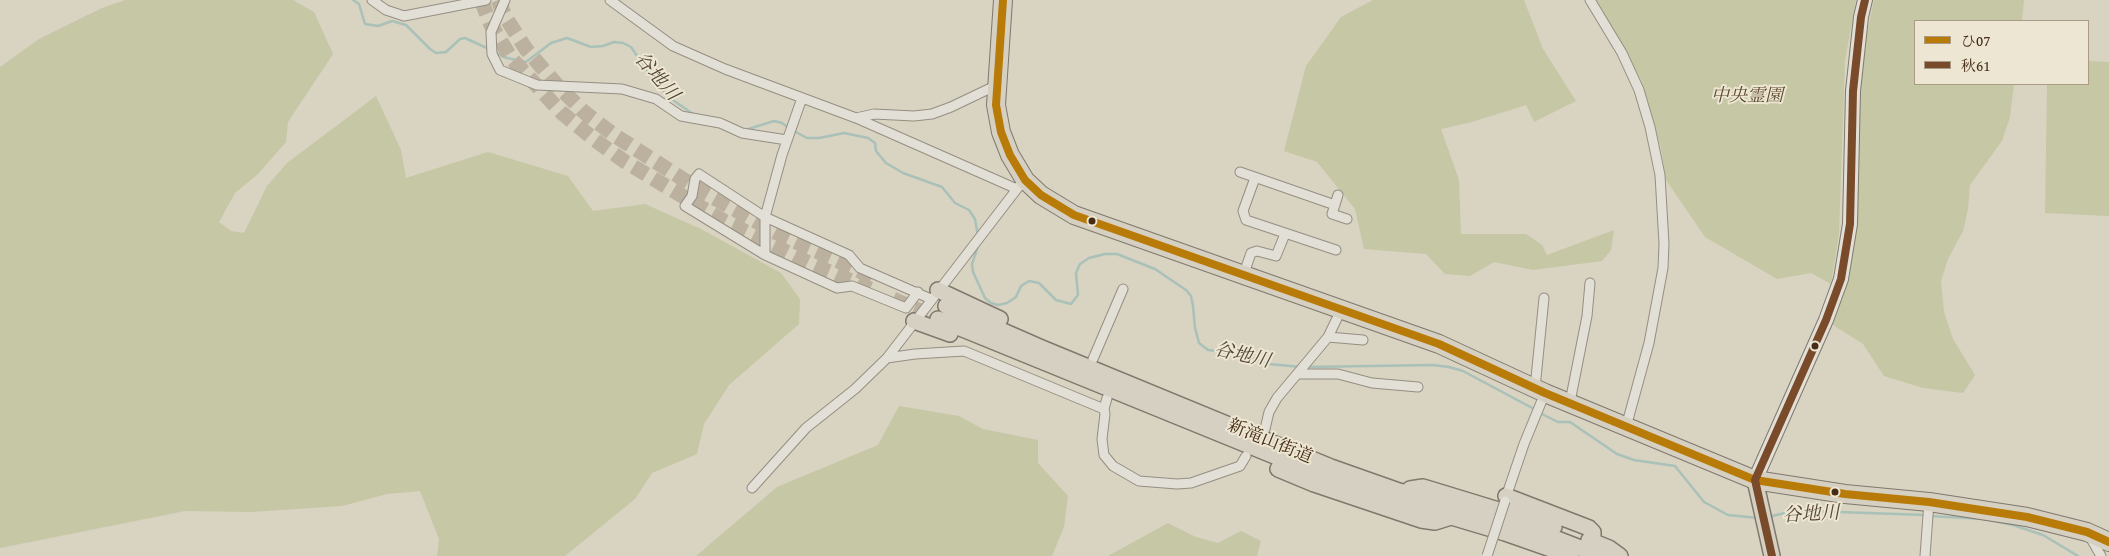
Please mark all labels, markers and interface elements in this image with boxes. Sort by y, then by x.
legend [1914,20,2089,85]
text: ひ07 [1961,30,1990,51]
water label: 谷地川 [629,48,683,106]
text: 秋61 [1961,55,1990,76]
park label: 中央霊園 [1711,85,1783,107]
unlabelled marker [1087,216,1097,226]
water label: 谷地川 [1212,338,1272,374]
unlabelled marker [1810,341,1820,351]
street label: 新滝山街道 [1224,415,1316,469]
unlabelled marker [1830,487,1840,497]
water label: 谷地川 [1782,502,1840,528]

